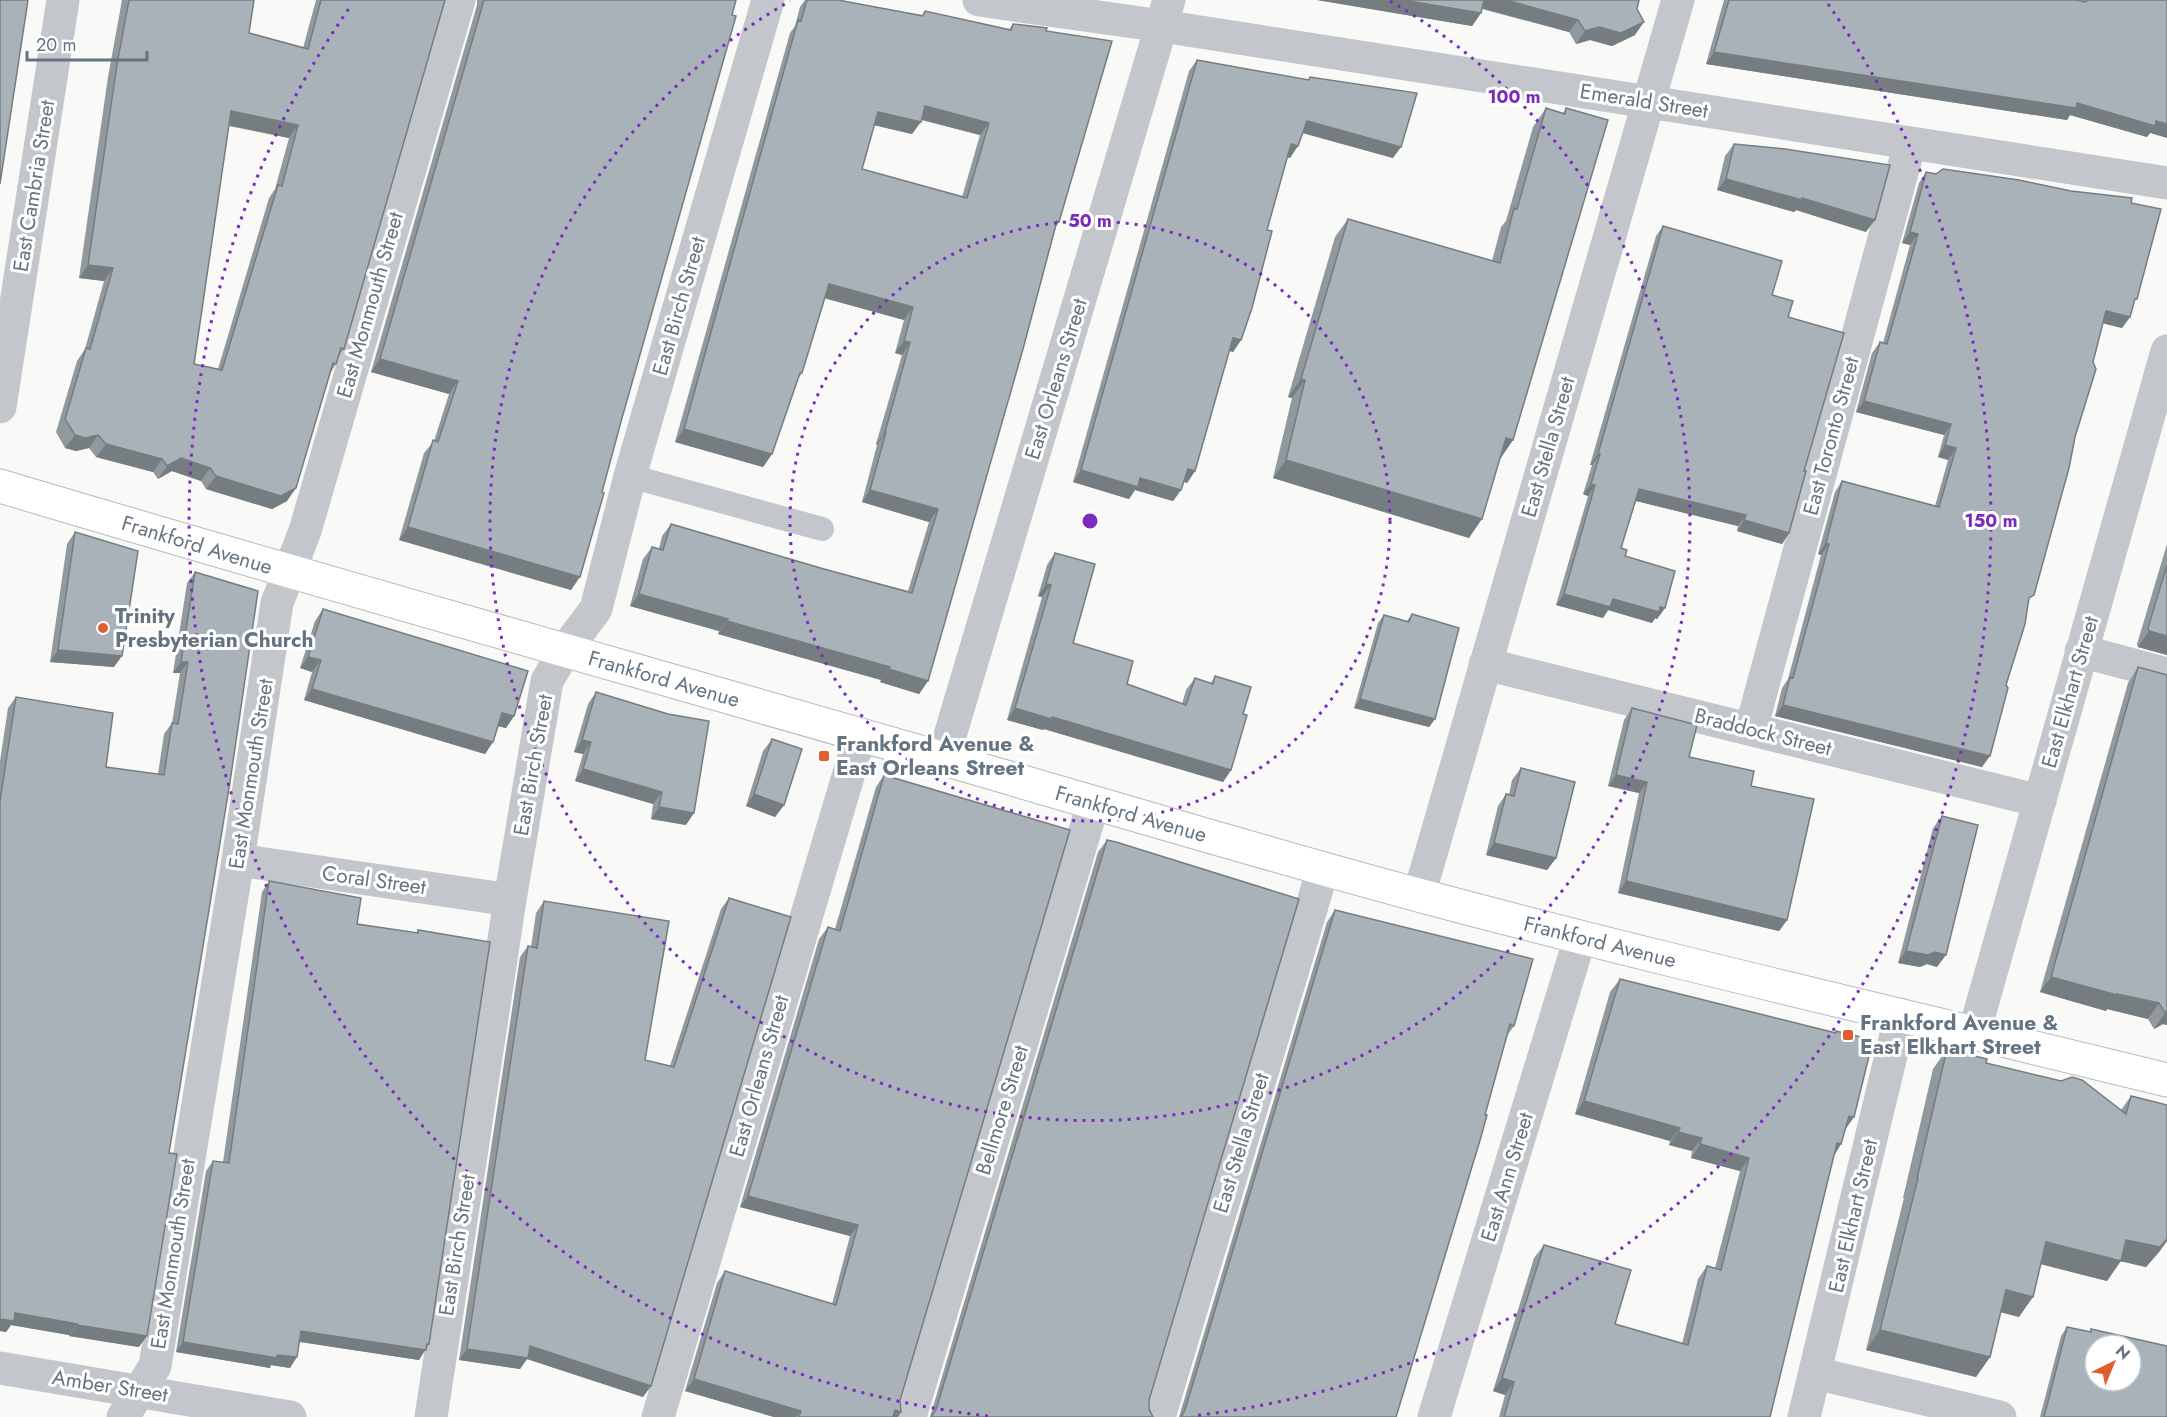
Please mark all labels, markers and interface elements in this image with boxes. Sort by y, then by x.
scale bar [27,24,147,62]
text: 20 m [36,32,76,58]
street label: Emerald Street [1578,76,1710,126]
text: 100 m [1487,84,1541,110]
street label: East Cambria Street [6,98,62,274]
street label: East Monmouth Street [329,208,411,402]
text: 50 m [1068,208,1112,234]
street label: East Birch Street [645,233,713,379]
street label: East Orleans Street [1017,295,1095,463]
street label: East Toronto Street [1795,353,1867,519]
street label: East Stella Street [1514,373,1582,521]
street label: Frankford Avenue [118,508,276,582]
text: 150 m [1965,508,2017,534]
centre of rings [1080,511,1100,531]
place label: Trinity Presbyterian Church [115,601,313,655]
street label: East Elkhart Street [2034,612,2106,772]
marker: Trinity Presbyterian Church [96,621,110,635]
street label: Frankford Avenue [585,643,743,715]
street label: East Monmouth Street [221,677,281,871]
street label: East Birch Street [506,692,560,838]
street label: Braddock Street [1691,700,1835,764]
place label: Frankford Avenue & East Orleans Street [836,729,1034,783]
marker: Frankford Avenue & East Orleans Street [817,749,831,763]
street label: Frankford Avenue [1052,778,1210,850]
street label: Coral Street [320,858,428,902]
street label: Frankford Avenue [1521,909,1679,975]
street label: East Orleans Street [722,992,796,1160]
place label: Frankford Avenue & East Elkhart Street [1860,1008,2058,1062]
marker: Frankford Avenue & East Elkhart Street [1841,1028,1855,1042]
street label: Bellmore Street [968,1041,1036,1179]
street label: East Stella Street [1205,1069,1277,1217]
street label: East Ann Street [1473,1109,1541,1245]
street label: East Elkhart Street [1821,1136,1885,1296]
street label: East Monmouth Street [143,1157,203,1351]
street label: East Birch Street [431,1172,483,1318]
north arrow [2083,1333,2143,1393]
text: N [2110,1340,2135,1365]
street label: Amber Street [50,1362,170,1410]

